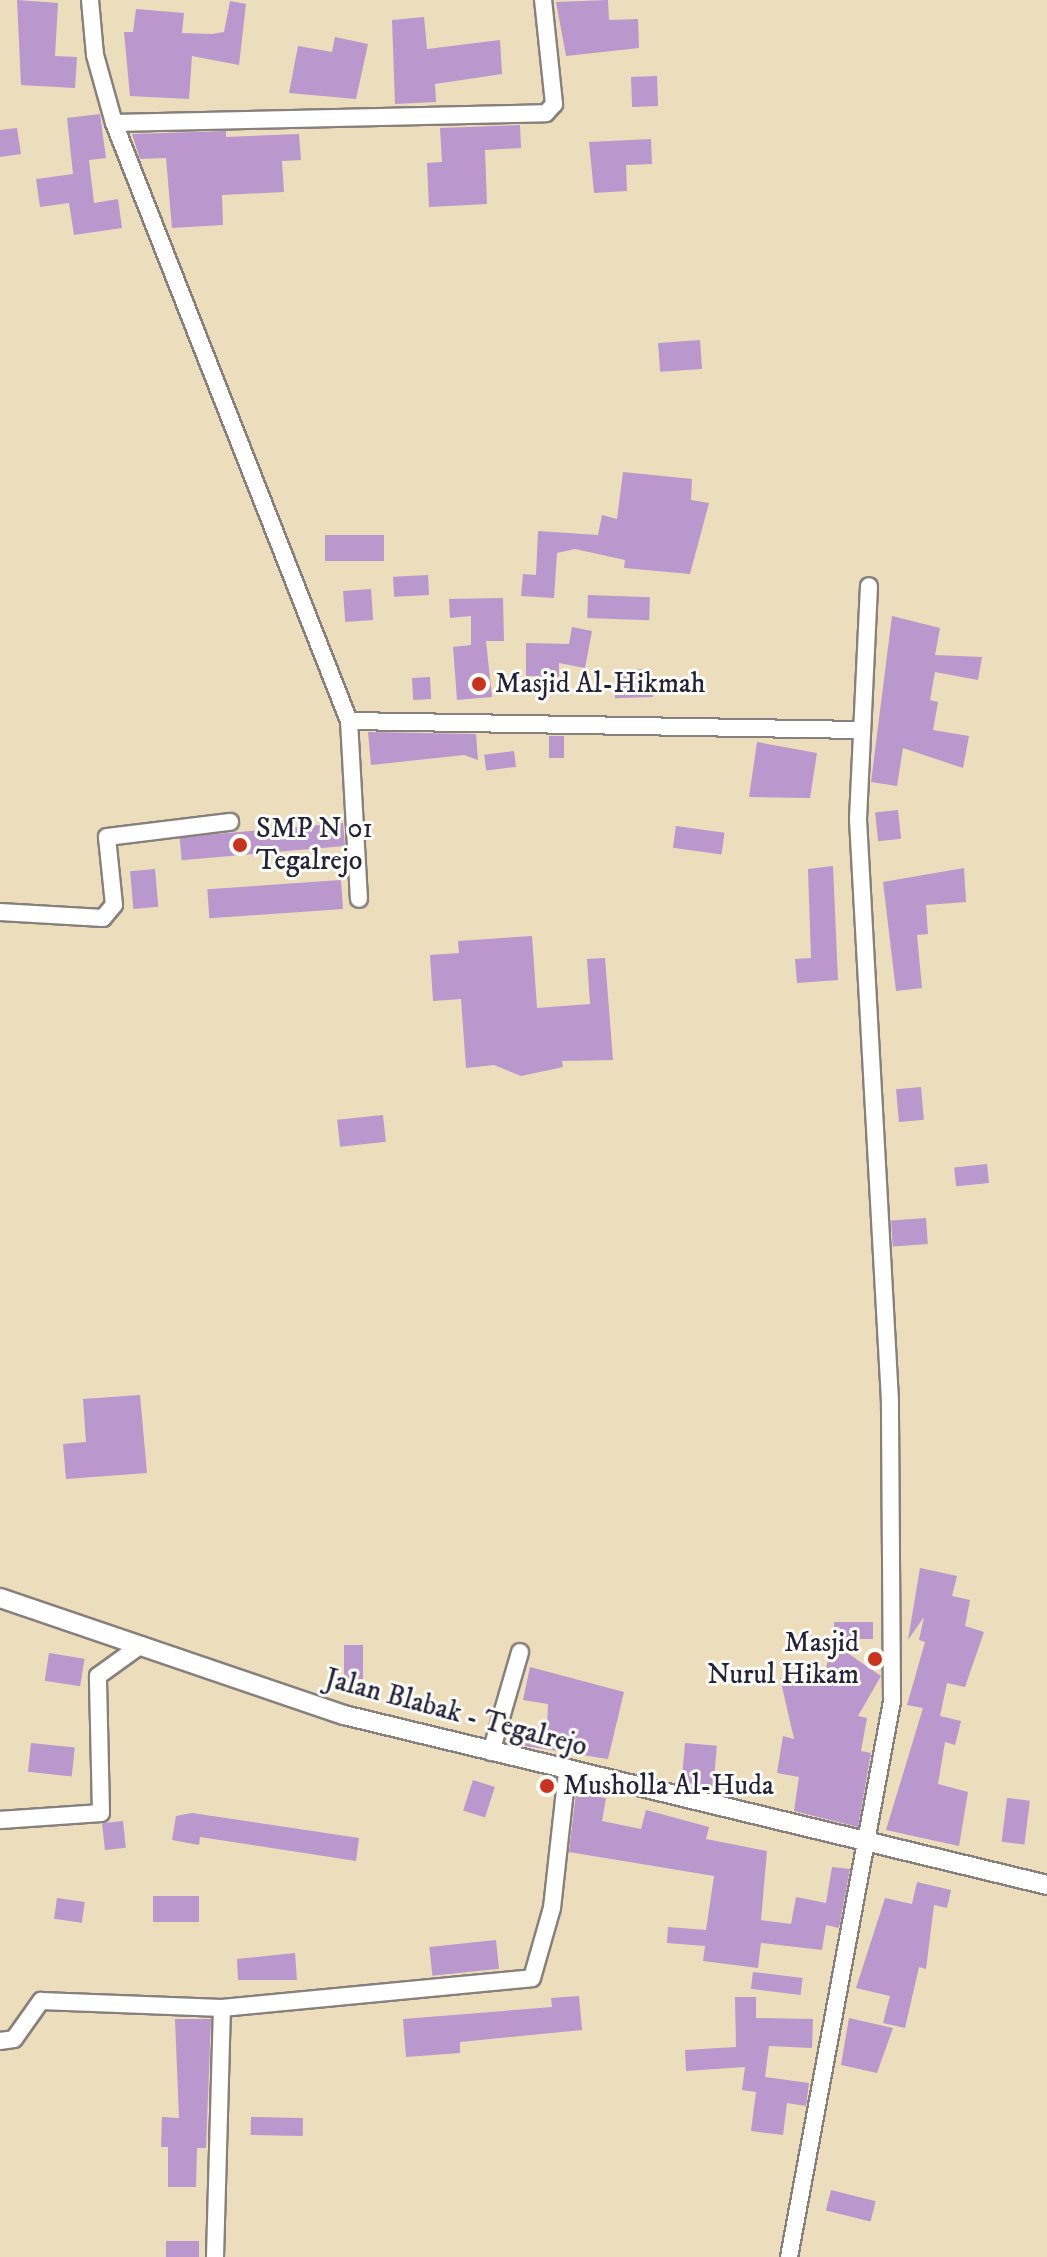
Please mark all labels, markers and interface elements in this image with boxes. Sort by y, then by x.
place label: Masjid Al-Hikmah [495,667,706,701]
marker: Masjid Al-Hikmah [470,675,488,693]
place label: SMP N 01 Tegalrejo [256,812,373,878]
marker: SMP N 01 Tegalrejo [231,836,249,854]
place label: Masjid Nurul Hikam [707,1626,859,1692]
marker: Masjid Nurul Hikam [866,1650,884,1668]
street label: Jalan Blabak - Tegalrejo [321,1662,591,1764]
place label: Musholla Al-Huda [563,1769,774,1803]
marker: Musholla Al-Huda [538,1777,556,1795]

